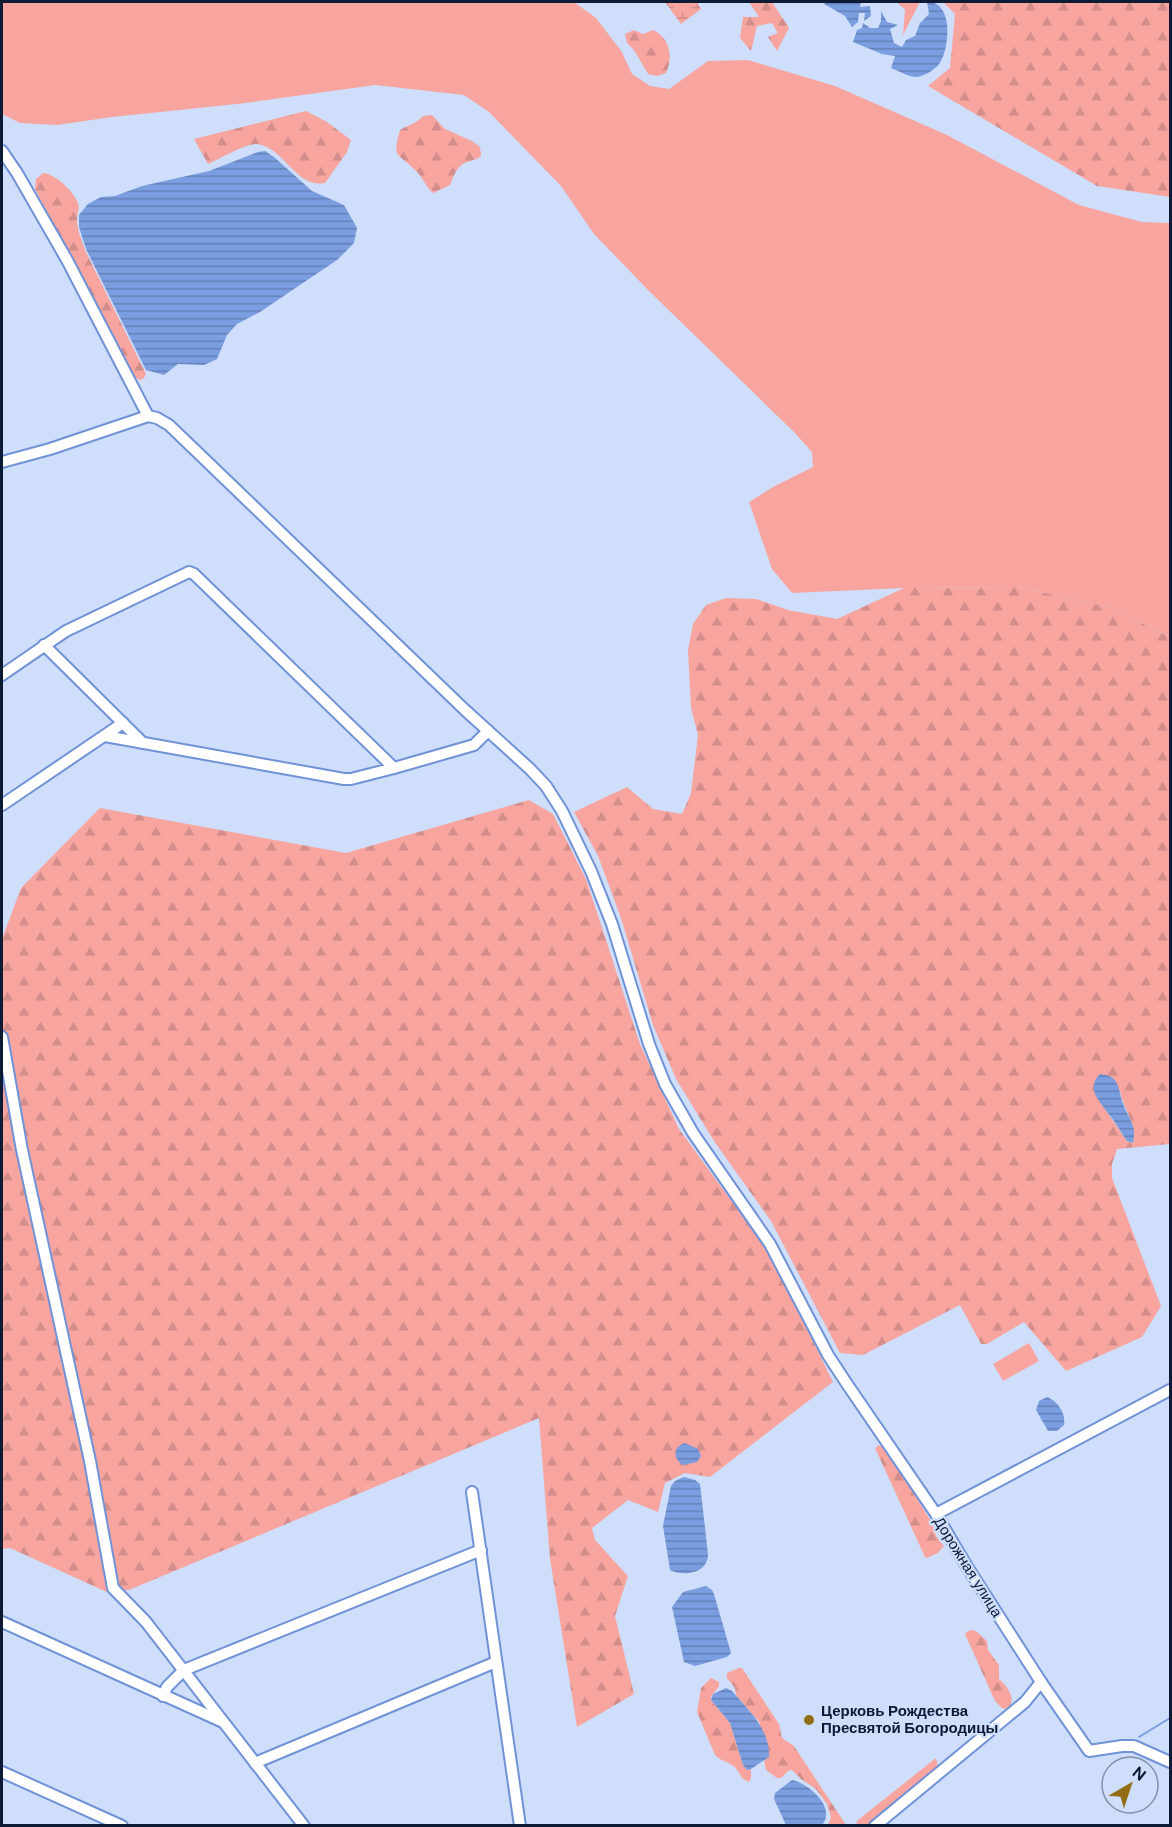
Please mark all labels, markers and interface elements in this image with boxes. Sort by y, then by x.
street label: Дорожная улица [929,1513,1007,1622]
place label: Церковь Рождества Пресвятой Богородицы [821,1701,998,1738]
marker: Церковь Рождества Пресвятой Богородицы [802,1713,816,1727]
north arrow [1100,1755,1160,1815]
text: N [1128,1762,1150,1786]

